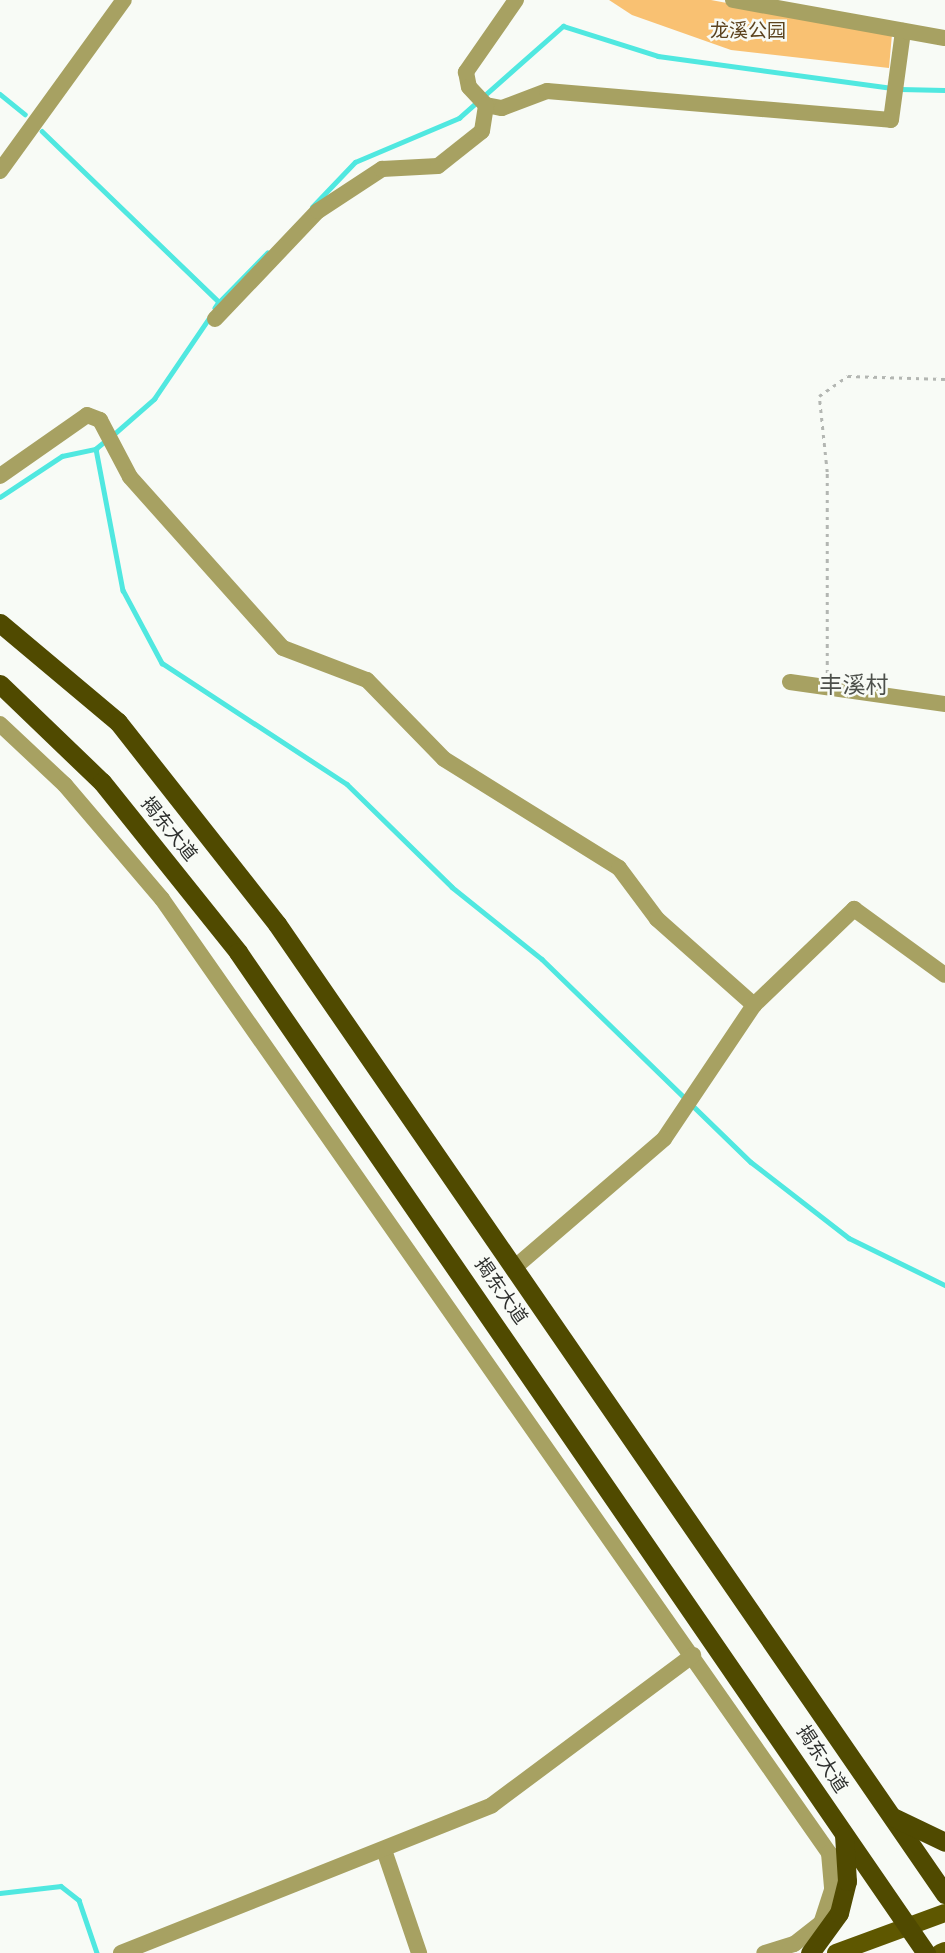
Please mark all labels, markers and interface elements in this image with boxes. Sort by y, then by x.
park label: 龙溪公园 [710,20,786,42]
district label: 丰溪村 [820,672,888,700]
street label: 揭东大道 [136,792,202,866]
street label: 揭东大道 [470,1253,532,1329]
street label: 揭东大道 [792,1721,852,1797]

